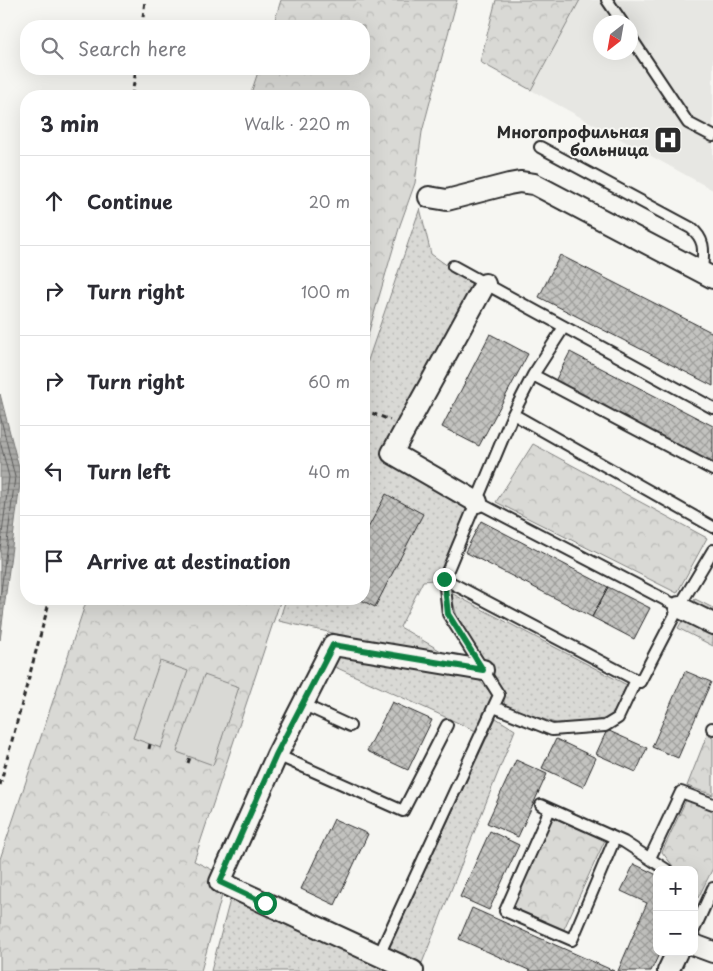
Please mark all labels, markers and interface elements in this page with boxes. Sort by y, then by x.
north arrow [593,15,638,60]
search box [20,20,370,75]
icon: search [38,34,66,62]
text: Search here [78,34,187,62]
text: 3 min [40,107,99,139]
text: Walk · 220 m [244,111,350,135]
place label: Многопрофильная больница [497,119,649,161]
hospital icon: Многопрофильная больница [653,125,683,155]
icon: ahead [40,187,68,215]
text: Continue [87,187,173,215]
text: 20 m [309,189,350,213]
icon: right [40,277,68,305]
text: Turn right [87,277,185,305]
text: 100 m [301,279,350,303]
icon: right [40,367,68,395]
text: Turn right [87,367,185,395]
text: 60 m [308,369,350,393]
icon: left [40,457,68,485]
text: Turn left [87,457,171,485]
text: 40 m [308,459,350,483]
icon: arrive [40,547,68,575]
text: Arrive at destination [87,547,291,575]
route end [433,568,456,591]
map controls [653,866,698,956]
button: + [653,866,698,911]
route start [254,892,277,915]
button: − [653,911,698,956]

